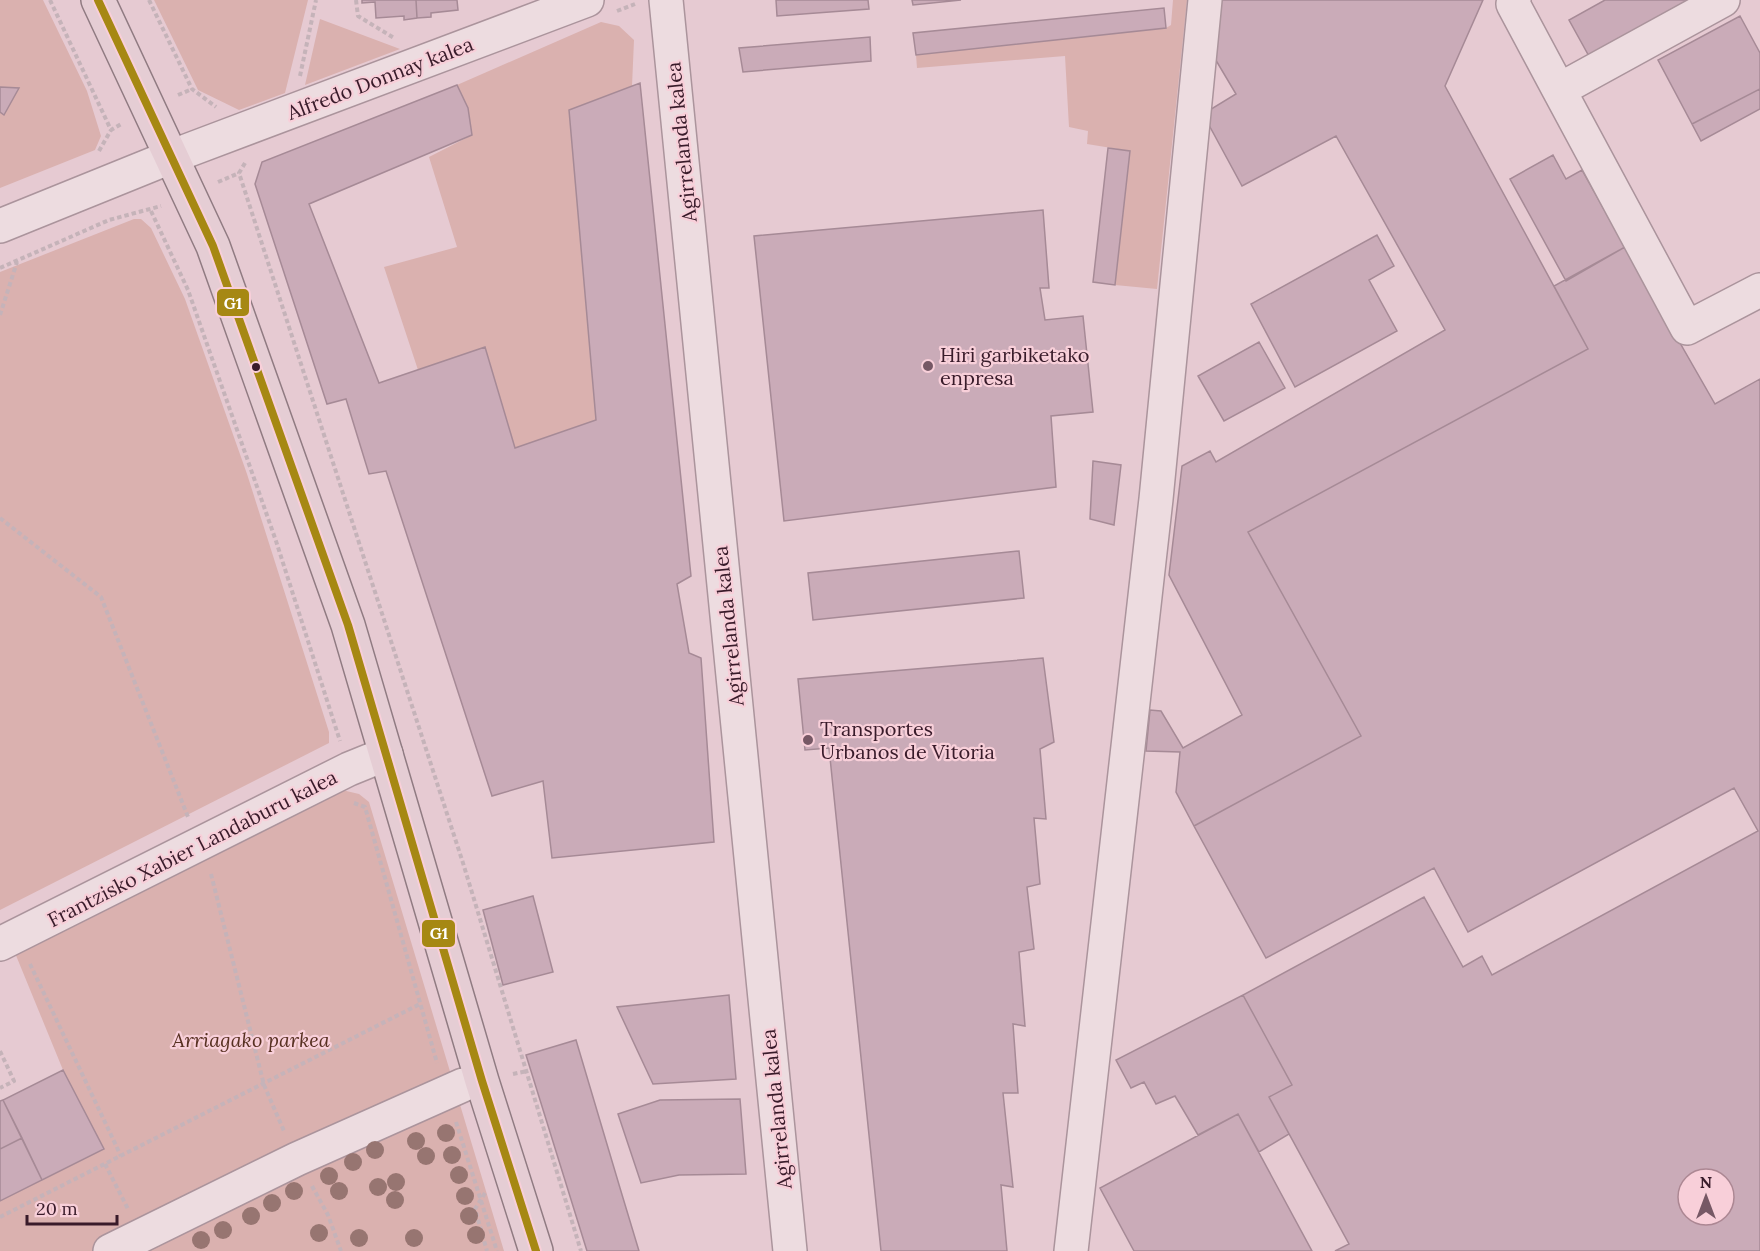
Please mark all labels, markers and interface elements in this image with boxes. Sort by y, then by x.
street label: Alfredo Donnay kalea [282,31,477,125]
street label: Agirrelanda kalea [660,61,702,224]
line badge: G1 [216,288,250,317]
text: G1 [224,293,242,313]
place label: Hiri garbiketako enpresa [940,342,1090,390]
marker: Hiri garbiketako enpresa [921,359,935,373]
unlabelled marker [250,361,262,373]
street label: Agirrelanda kalea [707,545,749,708]
place label: Transportes Urbanos de Vitoria [820,716,995,764]
marker: Transportes Urbanos de Vitoria [801,733,815,747]
street label: Frantzisko Xabier Landaburu kalea [43,764,341,932]
line badge: G1 [421,919,456,948]
text: G1 [430,923,448,943]
park label: Arriagako parkea [171,1027,330,1052]
street label: Agirrelanda kalea [755,1028,797,1191]
north arrow [1676,1167,1736,1227]
text: N [1700,1172,1712,1192]
scale bar [27,1188,117,1226]
text: 20 m [36,1197,78,1220]

